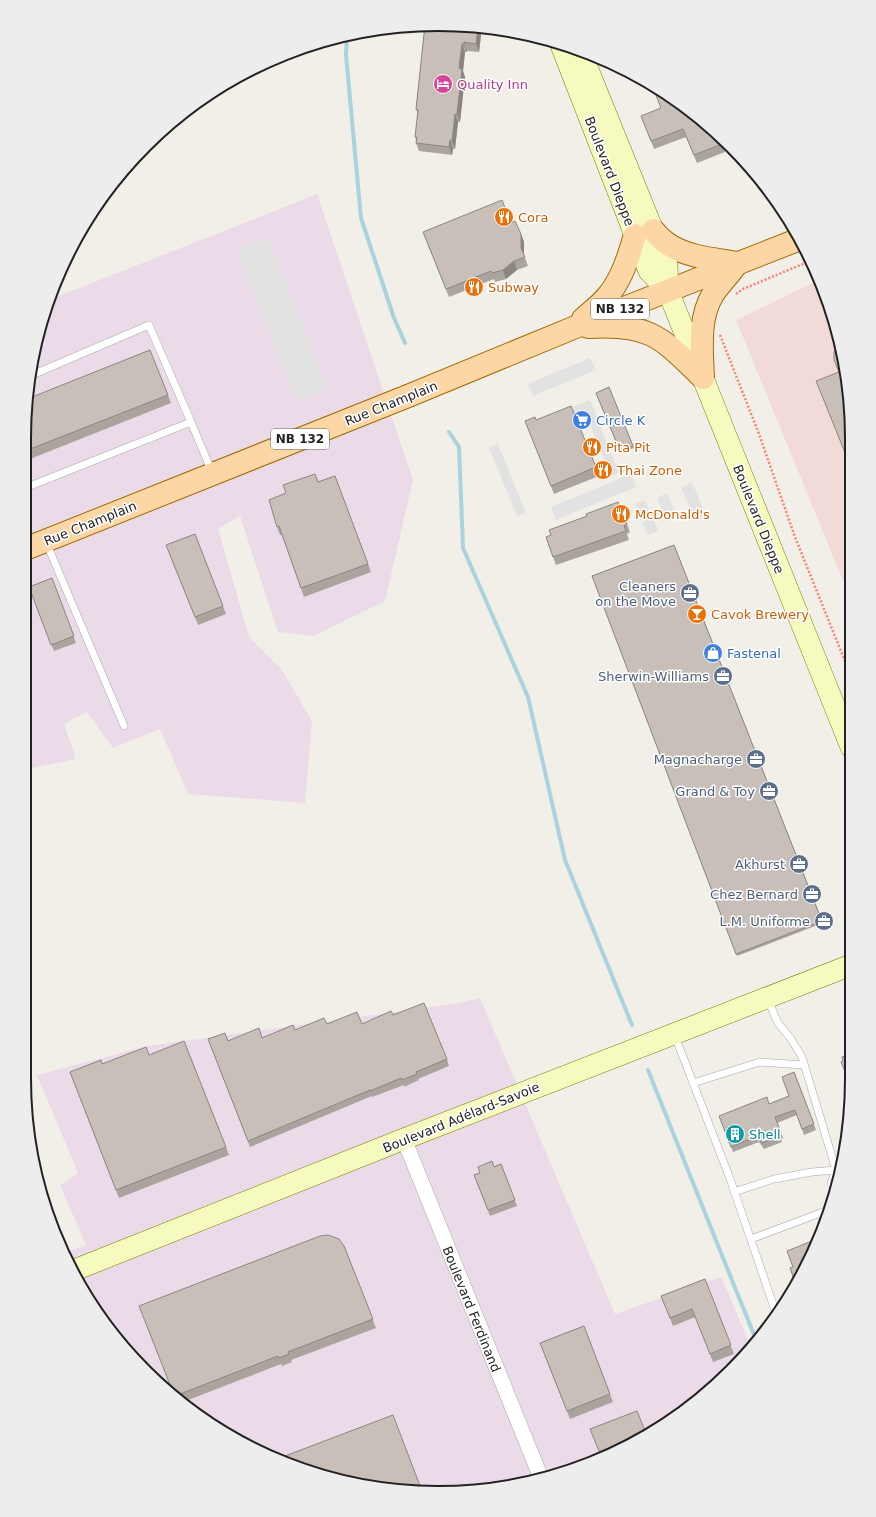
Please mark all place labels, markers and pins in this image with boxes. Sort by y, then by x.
hotel icon: Quality Inn [432,73,454,95]
place label: Quality Inn [457,77,528,92]
restaurant icon: Cora [493,206,515,228]
place label: Cora [518,210,548,225]
restaurant icon: Subway [463,276,485,298]
place label: Subway [488,280,539,295]
supermarket icon: Circle K [571,409,593,431]
place label: Circle K [596,413,646,428]
restaurant icon: Pita Pit [581,436,603,458]
place label: Pita Pit [606,440,651,455]
restaurant icon: Thai Zone [592,459,614,481]
place label: Thai Zone [616,463,682,478]
restaurant icon: McDonald's [610,503,632,525]
place label: McDonald's [635,507,710,522]
place label: Cleaners on the Move [595,579,676,609]
office icon: Cleaners on the Move [679,582,701,604]
bar icon: Cavok Brewery [686,603,708,625]
place label: Cavok Brewery [711,607,809,622]
shop icon: Fastenal [702,642,724,664]
place label: Fastenal [727,646,781,661]
office icon: Sherwin-Williams [712,665,734,687]
place label: Sherwin-Williams [598,669,709,684]
office icon: Magnacharge [745,748,767,770]
place label: Magnacharge [654,752,742,767]
office icon: Grand & Toy [758,780,780,802]
place label: Grand & Toy [675,784,755,799]
office icon: Akhurst [788,853,810,875]
place label: Akhurst [735,857,785,872]
office icon: Chez Bernard [801,883,823,905]
place label: Chez Bernard [710,887,798,902]
office icon: L.M. Uniforme [813,910,835,932]
place label: L.M. Uniforme [719,914,810,929]
building icon: Shell [724,1123,746,1145]
place label: Shell [749,1127,781,1142]

